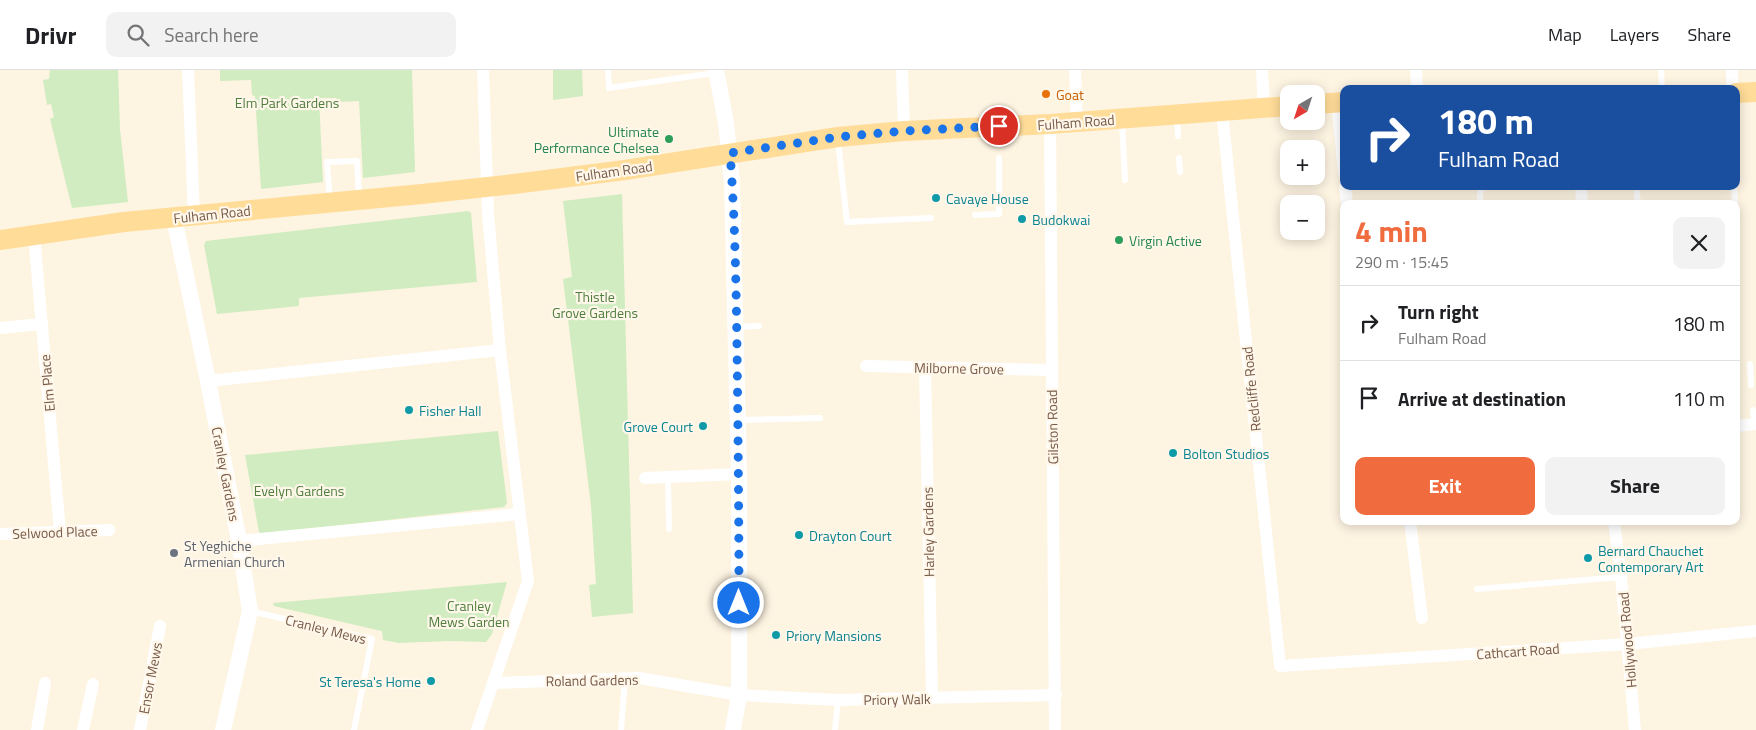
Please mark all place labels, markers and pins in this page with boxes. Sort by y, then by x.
place label: Goat [1056,84,1084,105]
marker: Goat [1040,88,1052,100]
pin [978,105,1020,147]
place label: Ultimate Performance Chelsea [534,121,659,158]
marker: Ultimate Performance Chelsea [663,133,675,145]
place label: Cavaye House [946,188,1029,209]
marker: Cavaye House [930,192,942,204]
place label: Budokwai [1032,209,1090,230]
marker: Budokwai [1016,213,1028,225]
place label: Virgin Active [1129,230,1202,251]
marker: Virgin Active [1113,234,1125,246]
place label: Fisher Hall [419,400,481,421]
marker: Fisher Hall [403,404,415,416]
place label: Grove Court [624,416,693,437]
marker: Grove Court [697,420,709,432]
place label: Bolton Studios [1183,443,1269,464]
marker: Bolton Studios [1167,447,1179,459]
place label: Drayton Court [809,525,892,546]
marker: Drayton Court [793,529,805,541]
place label: St Yeghiche Armenian Church [184,535,285,572]
place label: Bernard Chauchet Contemporary Art [1598,540,1704,577]
marker: St Yeghiche Armenian Church [168,547,180,559]
marker: Bernard Chauchet Contemporary Art [1582,552,1594,564]
place label: Priory Mansions [786,625,882,646]
marker: Priory Mansions [770,629,782,641]
place label: St Teresa's Home [319,671,421,692]
marker: St Teresa's Home [425,675,437,687]

